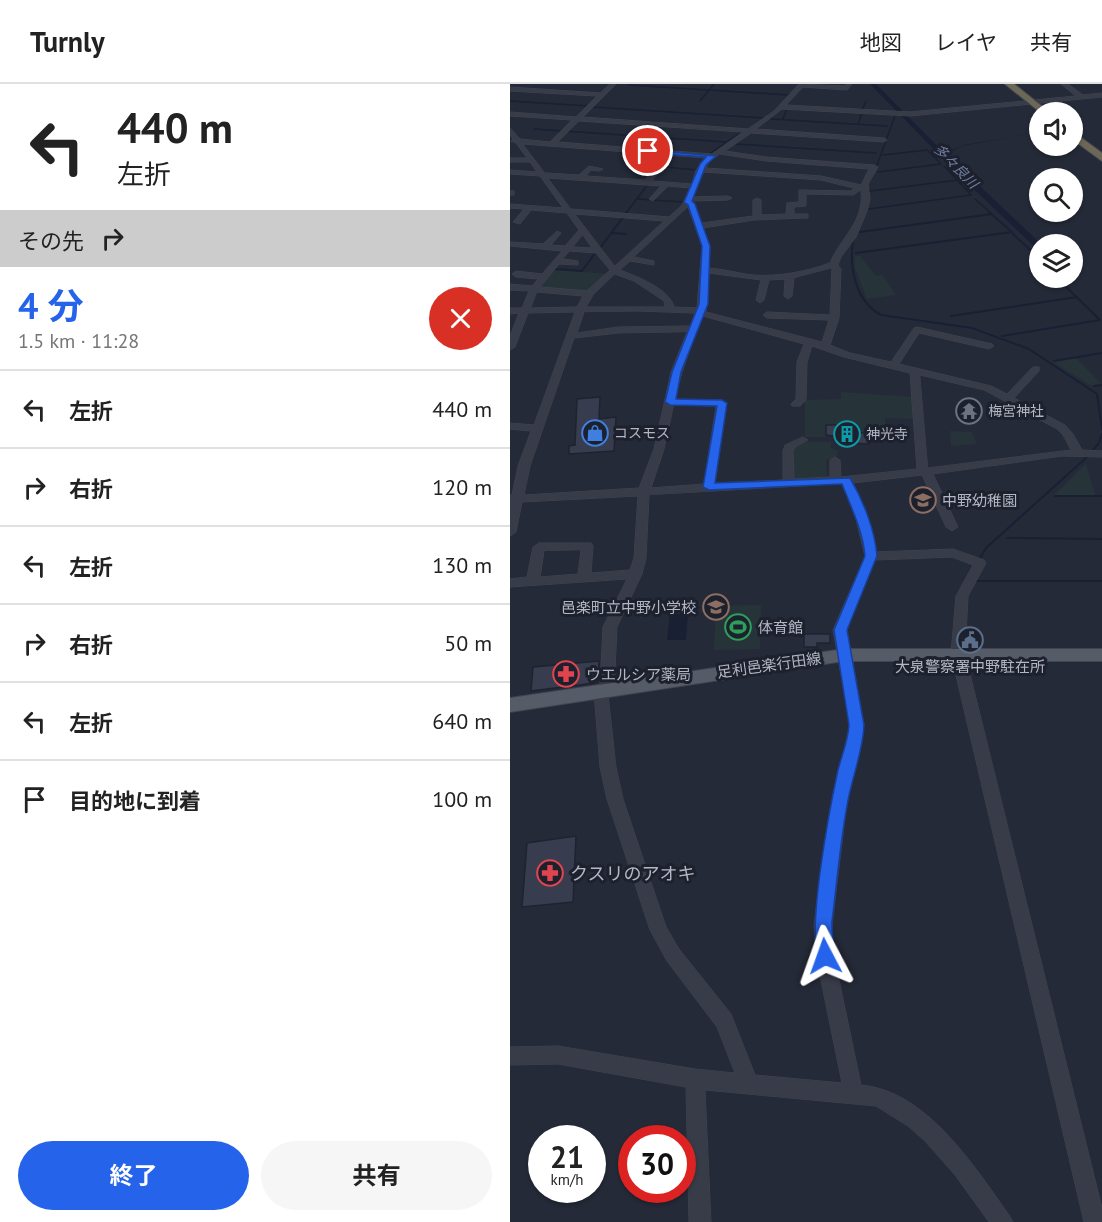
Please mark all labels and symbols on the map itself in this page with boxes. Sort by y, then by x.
pin [622,125,673,176]
water label: 多々良川 [930,140,984,194]
temple icon: 梅宮神社 [954,396,984,426]
place label: 梅宮神社 [988,402,1044,420]
shop icon: コスモス [580,418,610,448]
building icon: 神光寺 [832,419,862,449]
place label: コスモス [614,424,670,442]
place label: 神光寺 [866,425,908,443]
school or university icon: 中野幼稚園 [908,485,938,515]
place label: 中野幼稚園 [942,491,1017,510]
school or university icon: 邑楽町立中野小学校 [701,592,731,622]
place label: 邑楽町立中野小学校 [561,598,696,617]
sports icon: 体育館 [723,612,753,642]
place label: 体育館 [758,618,803,637]
public building icon: 大泉警察署中野駐在所 [955,625,985,655]
street label: 足利邑楽行田線 [716,648,822,682]
place label: 大泉警察署中野駐在所 [895,657,1045,676]
pharmacy icon: ウエルシア薬局 [551,659,581,689]
place label: ウエルシア薬局 [586,665,691,684]
pharmacy icon: クスリのアオキ [535,858,565,888]
place label: クスリのアオキ [570,862,695,885]
position arrow [793,924,857,988]
speed limit sign: 30 [618,1125,696,1203]

